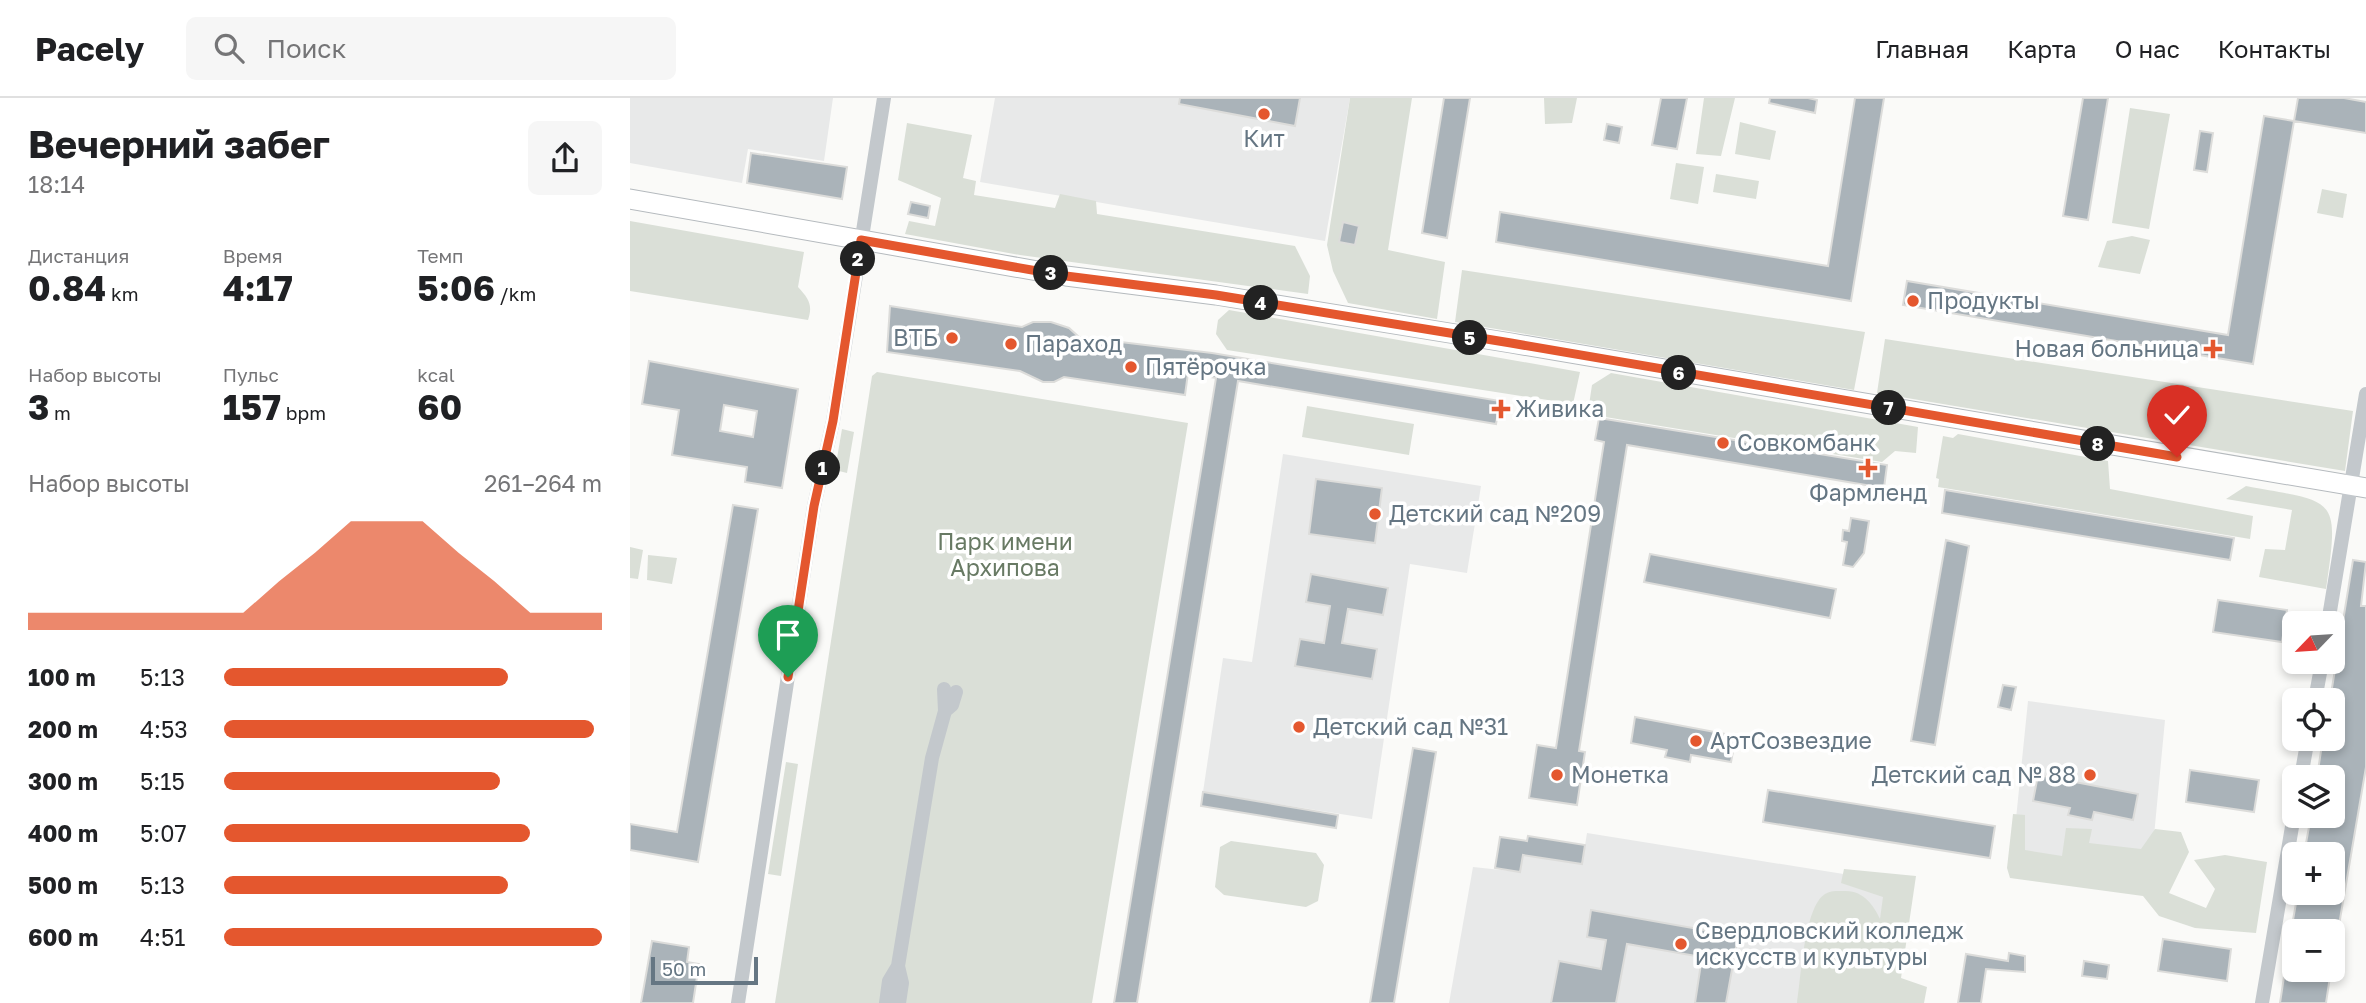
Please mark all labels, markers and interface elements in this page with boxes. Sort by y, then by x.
search box [186,17,676,80]
text: Pacely [35,29,144,68]
icon: search [210,29,248,67]
text: Поиск [266,33,347,64]
text: Главная [1875,34,1969,63]
text: Карта [2007,34,2077,63]
text: О нас [2115,34,2180,63]
text: Контакты [2218,34,2331,63]
marker: Кит [1256,106,1272,122]
text: Вечерний забег [28,121,330,166]
button: share [528,121,602,195]
place label: Кит [1243,124,1285,152]
text: 18:14 [28,170,85,198]
pin: 2 [840,242,876,276]
text: Дистанция [28,244,129,267]
text: Время [223,244,283,267]
text: Темп [417,244,464,267]
text: 2 [852,247,863,270]
pin: 3 [1034,256,1068,290]
text: 3 [1045,261,1056,284]
text: 0.84 [28,267,106,309]
text: 4:17 [223,267,293,309]
text: 5:06 [417,267,495,309]
text: km [106,282,139,305]
text: /km [495,282,536,305]
pin: 4 [1244,286,1278,320]
place label: Продукты [1927,286,2040,314]
text: 4 [1255,291,1266,314]
marker: Продукты [1905,293,1921,309]
pin: 5 [1452,320,1488,356]
place label: ВТБ [893,323,938,351]
text: 5 [1464,326,1475,349]
place label: Параход [1025,329,1122,357]
marker: ВТБ [944,330,960,346]
place label: Новая больница [2015,334,2199,362]
marker: Параход [1003,336,1019,352]
marker: Новая больница [2205,341,2221,357]
place label: Пятёрочка [1145,352,1266,380]
pin: 6 [1662,356,1696,390]
marker: Пятёрочка [1123,359,1139,375]
text: 6 [1672,361,1685,384]
text: Набор высоты [28,363,162,386]
text: Пульс [223,363,279,386]
text: kcal [417,363,455,386]
pin [2147,385,2207,457]
text: 3 [28,386,49,428]
text: 157 [223,386,281,428]
text: 60 [417,386,462,428]
pin: 7 [1872,390,1906,426]
place label: Живика [1515,394,1604,422]
text: 7 [1883,396,1894,419]
icon: check [2158,396,2196,434]
text: m [49,401,71,424]
text: bpm [281,401,326,424]
marker: Живика [1493,401,1509,417]
pin: 8 [2080,426,2116,462]
place label: Совкомбанк [1737,428,1877,456]
text: 8 [2091,432,2104,455]
marker: Совкомбанк [1715,435,1731,451]
pin: 1 [806,450,840,486]
text: 1 [818,456,827,479]
marker: Фармленд [1860,460,1876,476]
text: Набор высоты [28,469,190,497]
text: 261–264 m [484,469,602,497]
place label: Фармленд [1809,478,1927,506]
place label: Детский сад №209 [1389,499,1601,527]
marker: Детский сад №209 [1367,506,1383,522]
park label: Парк имени Архипова [937,527,1073,581]
pin [758,605,818,677]
north arrow [2282,611,2345,674]
map controls [2282,611,2345,982]
icon: arrive [769,616,807,654]
text: 100 m [28,663,96,691]
text: 5:13 [140,663,185,691]
button: locate [2282,688,2345,751]
place label: Детский сад №31 [1313,712,1508,740]
text: 200 m [28,715,98,743]
text: 4:53 [140,715,188,743]
marker: Детский сад №31 [1291,719,1307,735]
place label: АртСозвездие [1710,726,1872,754]
marker: АртСозвездие [1688,733,1704,749]
place label: Монетка [1571,760,1669,788]
place label: Детский сад № 88 [1872,760,2076,788]
button: layers [2282,765,2345,828]
text: 300 m [28,767,98,795]
text: 5:15 [140,767,185,795]
marker: Монетка [1549,767,1565,783]
marker: Детский сад № 88 [2082,767,2098,783]
text: 400 m [28,819,98,847]
text: 5:07 [140,819,187,847]
button: + [2282,842,2345,905]
text: 500 m [28,871,98,899]
text: 5:13 [140,871,185,899]
place label: Свердловский колледж искусств и культуры [1695,916,1964,970]
button: − [2282,919,2345,982]
text: 600 m [28,923,98,951]
text: 4:51 [140,923,185,951]
marker: Свердловский колледж искусств и культуры [1673,936,1689,952]
scale bar [651,954,758,986]
text: 50 m [662,957,706,980]

